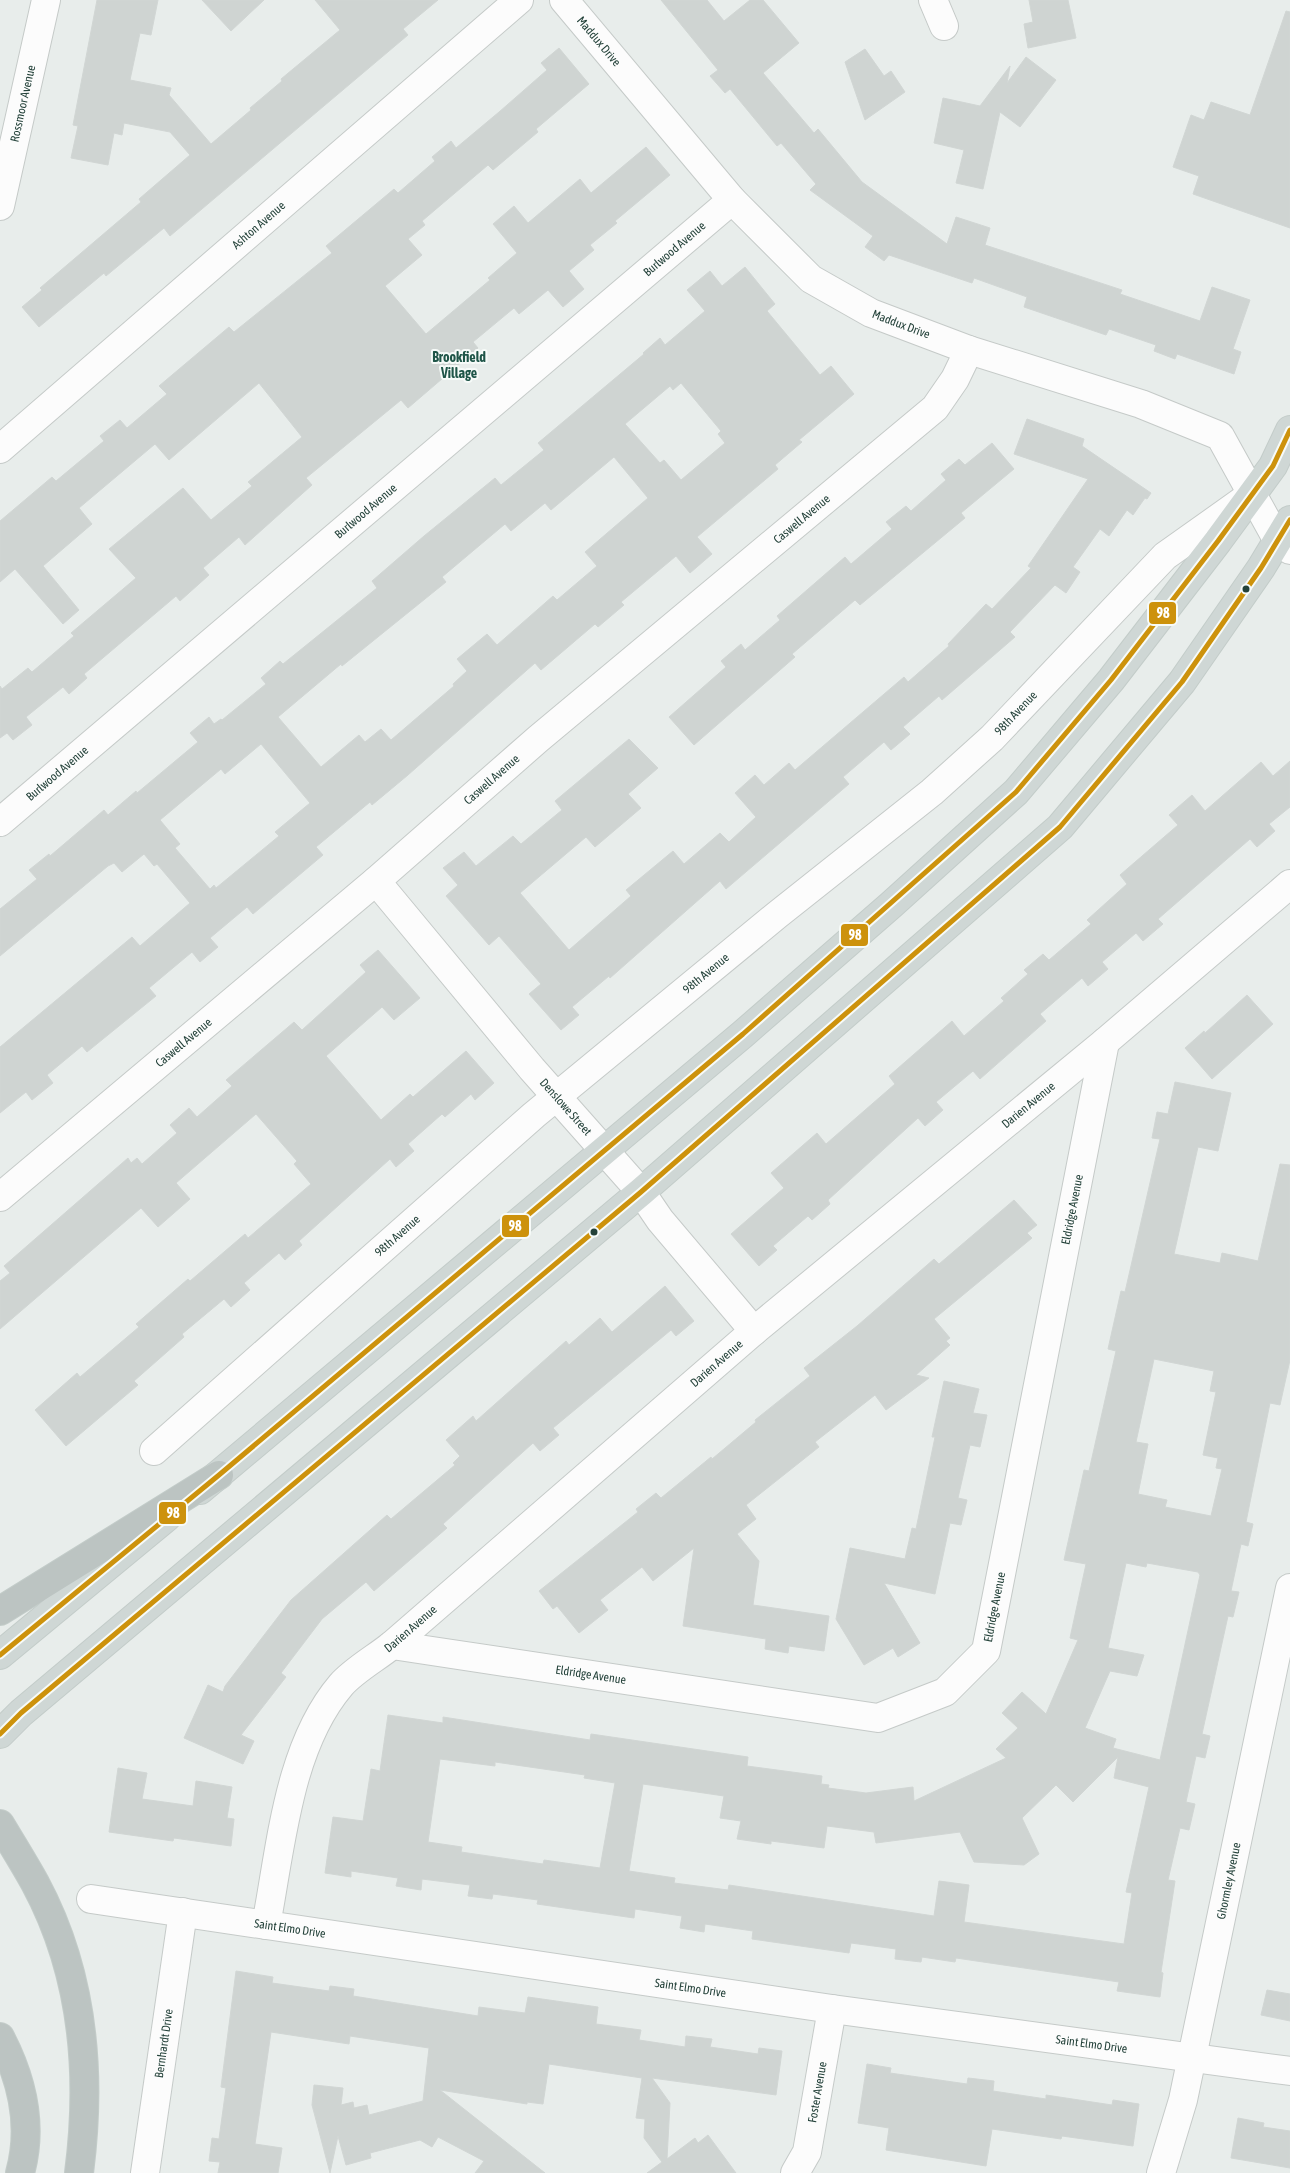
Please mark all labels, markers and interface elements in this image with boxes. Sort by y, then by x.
street label: Maddux Drive [574,14,624,69]
street label: Rossmoor Avenue [7,64,38,143]
street label: Ashton Avenue [229,198,288,252]
street label: Burlwood Avenue [641,219,708,279]
street label: Maddux Drive [870,307,932,342]
district label: Brookfield Village [432,349,486,381]
street label: Burlwood Avenue [332,481,400,541]
street label: Caswell Avenue [771,492,833,547]
unlabelled marker [1241,584,1251,594]
line badge: 98 [1148,601,1177,625]
text: 98 [1156,605,1170,621]
street label: 98th Avenue [992,688,1040,738]
street label: Burlwood Avenue [23,743,91,804]
street label: Caswell Avenue [461,752,522,808]
line badge: 98 [840,923,869,947]
text: 98 [848,927,862,943]
street label: 98th Avenue [680,950,732,996]
street label: Caswell Avenue [153,1015,215,1070]
street label: Denslowe Street [537,1076,595,1139]
street label: Darien Avenue [999,1079,1058,1131]
street label: Eldridge Avenue [1059,1173,1086,1246]
street label: 98th Avenue [372,1212,423,1259]
line badge: 98 [501,1214,530,1238]
text: 98 [508,1218,522,1234]
unlabelled marker [589,1227,599,1237]
street label: Darien Avenue [687,1337,746,1390]
line badge: 98 [158,1501,187,1525]
text: 98 [166,1505,180,1521]
street label: Eldridge Avenue [981,1571,1008,1643]
street label: Darien Avenue [382,1602,440,1655]
street label: Eldridge Avenue [555,1663,627,1687]
street label: Ghormley Avenue [1214,1841,1244,1921]
street label: Saint Elmo Drive [253,1916,326,1941]
street label: Saint Elmo Drive [654,1976,727,2000]
street label: Bernhardt Drive [152,2008,176,2079]
street label: Saint Elmo Drive [1055,2032,1128,2056]
street label: Foster Avenue [805,2060,830,2124]

